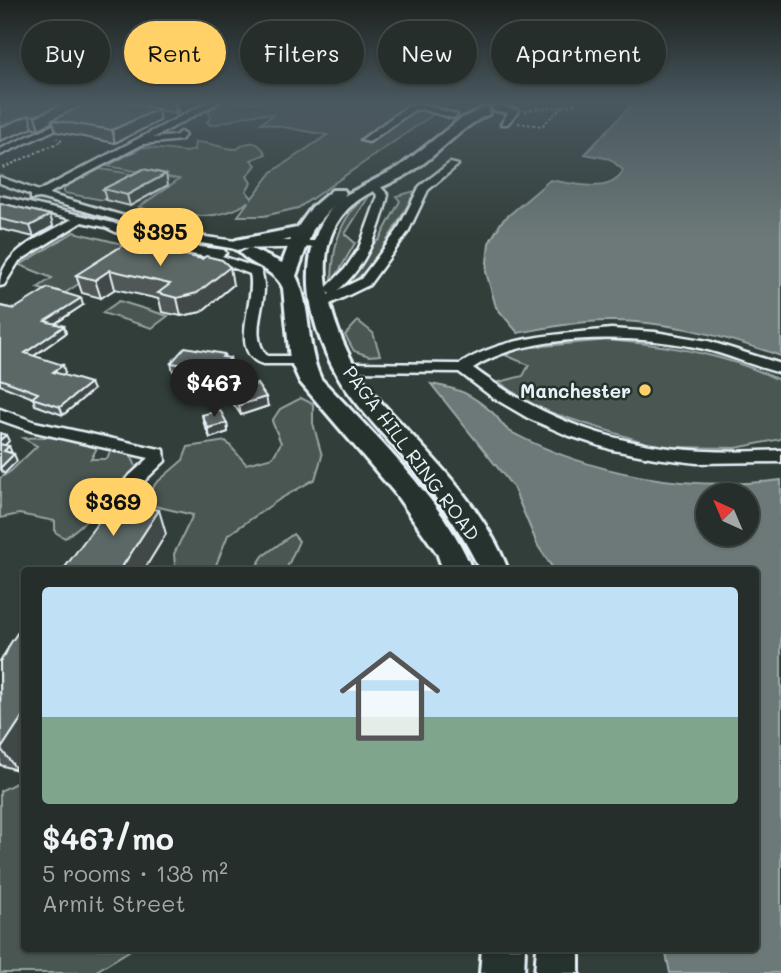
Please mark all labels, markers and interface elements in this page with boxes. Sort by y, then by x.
chip: Buy [21,21,110,84]
chip: Rent [124,21,226,84]
chip: Filters [240,21,364,84]
chip: New [378,21,477,84]
chip: Apartment [491,21,666,84]
pin: $395 [119,208,201,268]
text: $395 [132,216,188,246]
pin: $467 [173,360,255,419]
street label: PAGA HILL RING ROAD [338,361,486,545]
text: $467 [186,367,242,397]
place label: Manchester [520,378,631,403]
marker: Manchester [637,382,653,398]
pin: $369 [72,478,154,538]
north arrow [696,483,760,546]
map controls [696,483,759,546]
text: $369 [85,486,141,516]
icon: home [327,633,453,759]
text: $467/mo [42,818,174,858]
text: 5 rooms · 138 m² [42,858,228,888]
text: Armit Street [42,888,186,918]

